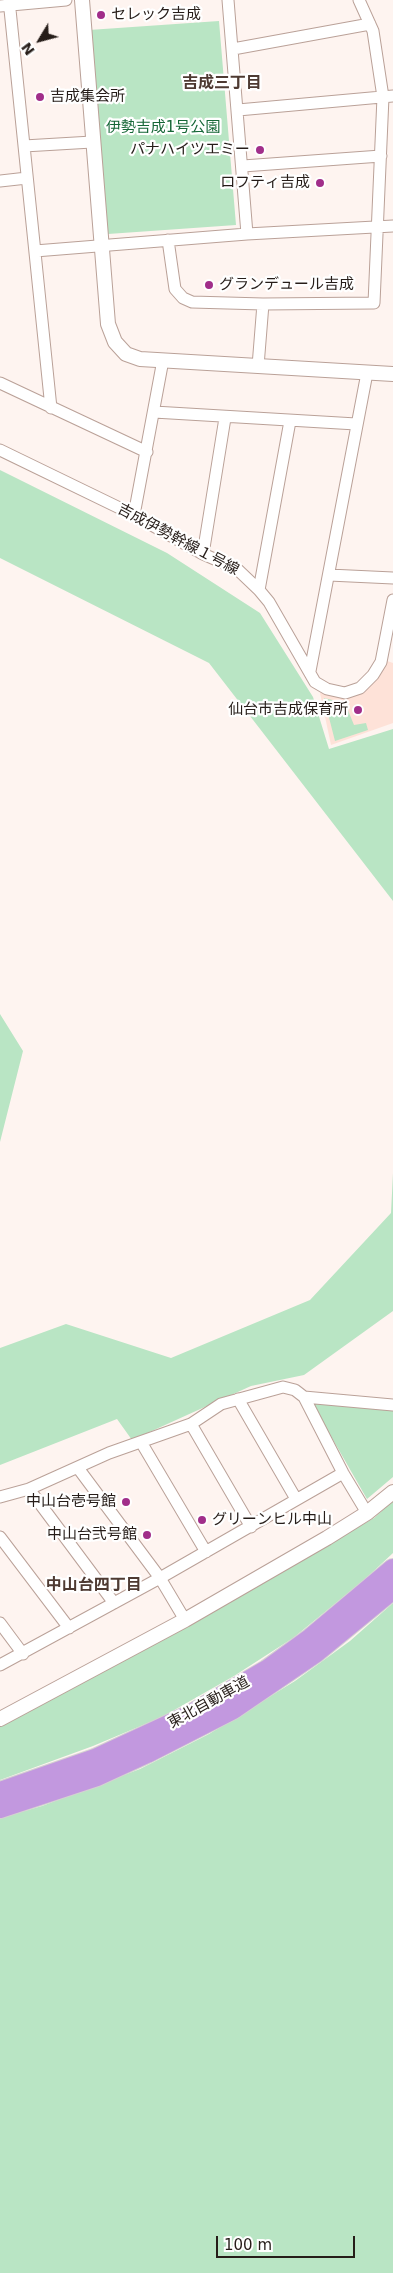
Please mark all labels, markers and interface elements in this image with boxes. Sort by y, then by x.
place label: セレック吉成 [111,6,201,24]
marker: セレック吉成 [95,9,107,21]
north arrow [15,15,65,65]
text: N [18,40,38,59]
district label: 吉成三丁目 [182,74,262,94]
place label: 吉成集会所 [50,88,125,106]
marker: 吉成集会所 [34,91,46,103]
park label: 伊勢吉成1号公園 [106,119,220,137]
place label: パナハイツエミー [130,141,250,159]
marker: パナハイツエミー [254,144,266,156]
place label: ロフティ吉成 [220,174,310,192]
marker: ロフティ吉成 [314,177,326,189]
place label: グランデュール吉成 [219,276,354,294]
marker: グランデュール吉成 [203,279,215,291]
street label: 吉成伊勢幹線１号線 [114,500,242,580]
place label: 仙台市吉成保育所 [228,701,348,719]
marker: 仙台市吉成保育所 [352,704,364,716]
place label: 中山台壱号館 [26,1493,116,1511]
marker: 中山台壱号館 [120,1496,132,1508]
place label: グリーンヒル中山 [212,1511,332,1529]
marker: グリーンヒル中山 [196,1514,208,1526]
place label: 中山台弐号館 [47,1526,137,1544]
marker: 中山台弐号館 [141,1529,153,1541]
district label: 中山台四丁目 [46,1576,142,1596]
street label: 東北自動車道 [165,1673,253,1733]
scale bar [218,2226,357,2258]
text: 100 m [224,2236,272,2254]

